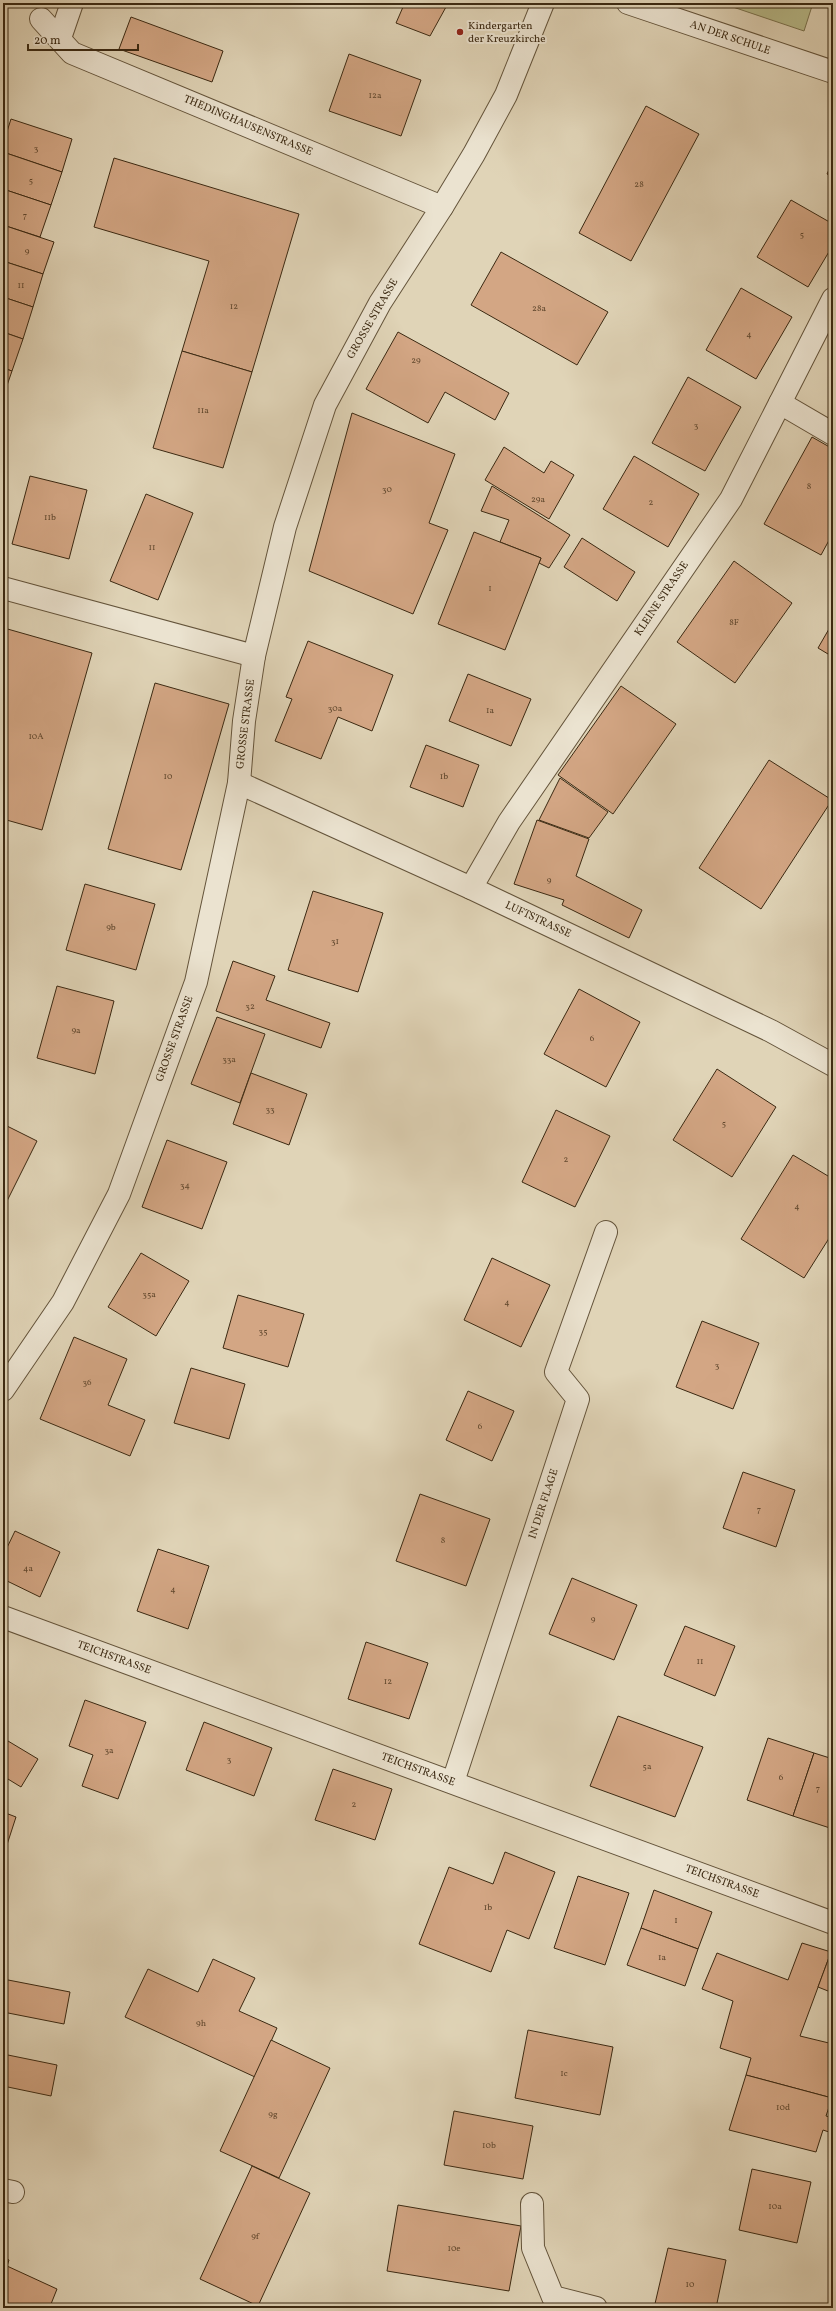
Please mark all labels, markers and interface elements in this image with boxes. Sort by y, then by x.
street label: AN DER SCHULE [688,17,773,59]
place label: Kindergarten der Kreuzkirche [468,19,546,47]
scale bar [28,26,138,52]
marker: Kindergarten der Kreuzkirche [455,27,465,37]
text: 20 m [34,33,61,49]
house number: 12a [369,89,382,102]
street label: THEDINGHAUSENSTRASSE [181,92,315,160]
house number: 3 [34,142,39,155]
house number: 5 [29,174,33,187]
house number: 28 [634,178,644,191]
house number: 7 [23,209,27,222]
house number: 5 [800,228,804,241]
house number: 9 [25,245,30,258]
street label: GROSSE STRASSE [344,276,402,362]
house number: 11 [18,279,24,292]
house number: 12 [230,300,238,313]
house number: 28a [532,302,546,315]
house number: 4 [746,328,752,341]
house number: 29 [411,354,421,367]
house number: 11a [197,404,209,417]
house number: 3 [694,419,699,432]
house number: 8 [807,480,812,493]
house number: 30 [382,483,393,496]
house number: 29a [531,493,545,506]
house number: 2 [649,496,654,509]
house number: 11b [44,511,56,524]
house number: 11 [149,541,155,554]
street label: KLEINE STRASSE [631,558,693,639]
house number: 1 [488,582,492,595]
house number: 8F [729,616,739,629]
street label: GROSSE STRASSE [233,678,259,770]
house number: 30a [328,702,343,715]
house number: 1a [486,704,494,717]
house number: 10A [28,730,44,743]
house number: 10 [164,770,173,783]
house number: 1b [440,770,448,783]
house number: 9 [547,874,552,887]
street label: LUFTSTRASSE [502,898,574,942]
house number: 9b [106,921,116,934]
house number: 31 [331,935,339,948]
street label: GROSSE STRASSE [152,994,198,1084]
house number: 32 [245,1000,255,1013]
house number: 9a [71,1024,81,1037]
house number: 6 [590,1032,595,1045]
house number: 33a [222,1053,236,1066]
house number: 33 [265,1103,275,1116]
house number: 5 [722,1117,726,1130]
house number: 2 [564,1153,569,1166]
house number: 34 [180,1179,190,1192]
house number: 4 [794,1200,800,1213]
house number: 35a [142,1288,156,1301]
house number: 4 [504,1296,510,1309]
house number: 35 [259,1325,267,1338]
house number: 3 [715,1359,720,1372]
house number: 36 [82,1376,92,1389]
house number: 6 [478,1420,483,1433]
street label: IN DER FLAGE [526,1467,563,1541]
house number: 7 [757,1503,761,1516]
house number: 8 [441,1534,446,1547]
house number: 4a [23,1562,33,1575]
house number: 4 [170,1583,176,1596]
house number: 9 [591,1613,596,1626]
street label: TEICHSTRASSE [75,1638,154,1679]
house number: 11 [697,1655,703,1668]
house number: 12 [384,1675,392,1688]
house number: 3a [104,1744,114,1757]
street label: TEICHSTRASSE [379,1750,458,1791]
house number: 3 [227,1753,232,1766]
house number: 5a [643,1760,652,1773]
house number: 6 [779,1771,784,1784]
house number: 7 [816,1782,820,1795]
house number: 2 [352,1798,357,1811]
street label: TEICHSTRASSE [683,1862,762,1903]
house number: 1b [484,1901,492,1914]
house number: 1 [674,1914,678,1927]
house number: 1a [658,1951,666,1964]
house number: 9h [196,2017,207,2030]
house number: 1c [560,2067,568,2080]
house number: 10d [776,2101,790,2114]
house number: 9g [268,2108,278,2121]
house number: 10b [482,2139,496,2152]
house number: 10a [768,2200,782,2213]
house number: 9f [251,2230,260,2243]
house number: 10e [447,2242,461,2255]
house number: 10 [686,2278,695,2291]

